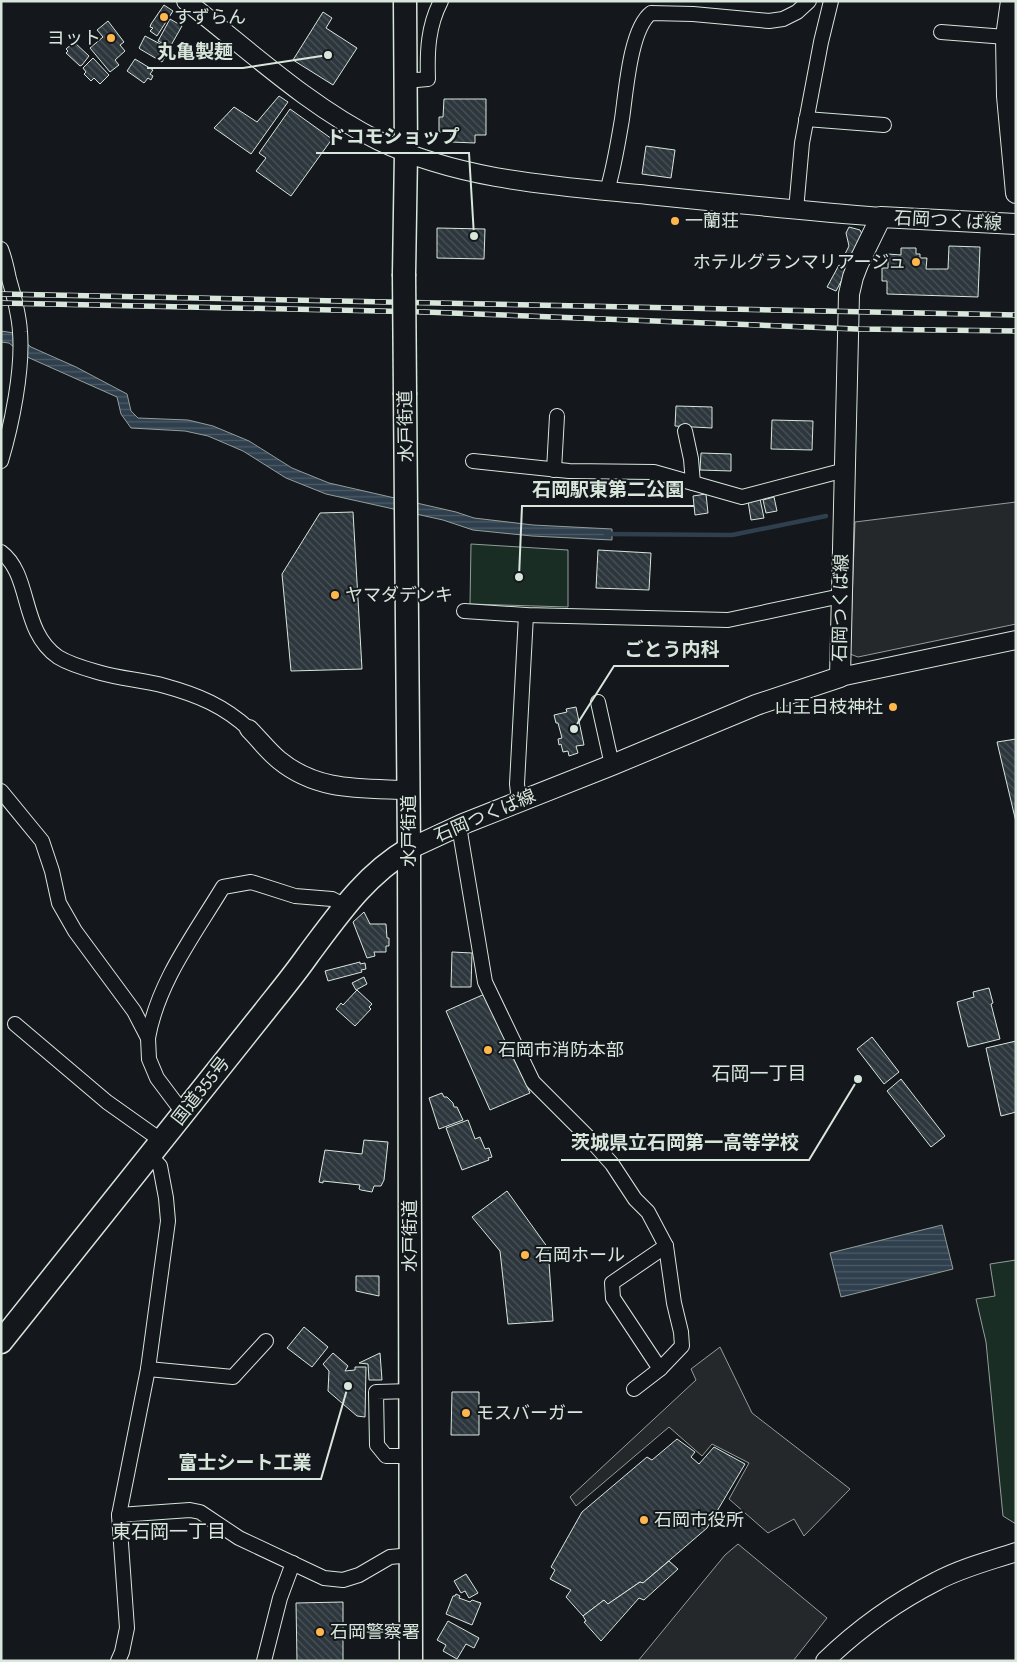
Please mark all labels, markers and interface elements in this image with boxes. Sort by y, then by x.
place label: すずらん [174,5,246,30]
marker: すずらん [158,11,170,23]
place label: ヨット [47,26,101,51]
marker: ヨット [105,32,117,44]
callout: 丸亀製麺 [147,34,243,68]
text: 丸亀製麺 [157,39,233,66]
callout: ドコモショップ [316,119,469,153]
text: ドコモショップ [326,124,460,151]
street label: 石岡つくば線 [893,206,1003,236]
place label: 一蘭荘 [685,209,739,234]
marker: 一蘭荘 [669,215,681,227]
place label: ホテルグランマリアージュ [693,250,906,275]
marker: ホテルグランマリアージュ [910,256,922,268]
street label: 水戸街道 [393,390,419,462]
callout: 石岡駅東第二公園 [522,472,694,506]
text: 石岡駅東第二公園 [532,477,684,504]
street label: 石岡つくば線 [828,554,854,662]
place label: ヤマダデンキ [345,583,453,608]
marker: ヤマダデンキ [329,589,341,601]
callout: ごとう内科 [614,632,729,666]
text: ごとう内科 [624,637,720,664]
place label: 山王日枝神社 [775,695,883,720]
marker: 山王日枝神社 [887,701,899,713]
street label: 石岡つくば線 [430,783,540,849]
street label: 水戸街道 [397,795,422,867]
place label: 石岡市消防本部 [498,1038,624,1063]
marker: 石岡市消防本部 [482,1044,494,1056]
street label: 国道355号 [166,1051,236,1131]
district label: 石岡一丁目 [711,1061,807,1088]
callout: 茨城県立石岡第一高等学校 [561,1126,809,1160]
text: 茨城県立石岡第一高等学校 [571,1130,799,1157]
street label: 水戸街道 [398,1200,423,1272]
place label: 石岡ホール [535,1243,625,1268]
marker: 石岡ホール [519,1249,531,1261]
place label: モスバーガー [476,1401,584,1426]
marker: モスバーガー [460,1407,472,1419]
callout: 富士シート工業 [168,1445,321,1479]
text: 富士シート工業 [178,1450,312,1477]
place label: 石岡市役所 [654,1508,744,1533]
marker: 石岡市役所 [638,1514,650,1526]
district label: 東石岡一丁目 [112,1519,226,1546]
place label: 石岡警察署 [330,1620,420,1645]
marker: 石岡警察署 [314,1626,326,1638]

